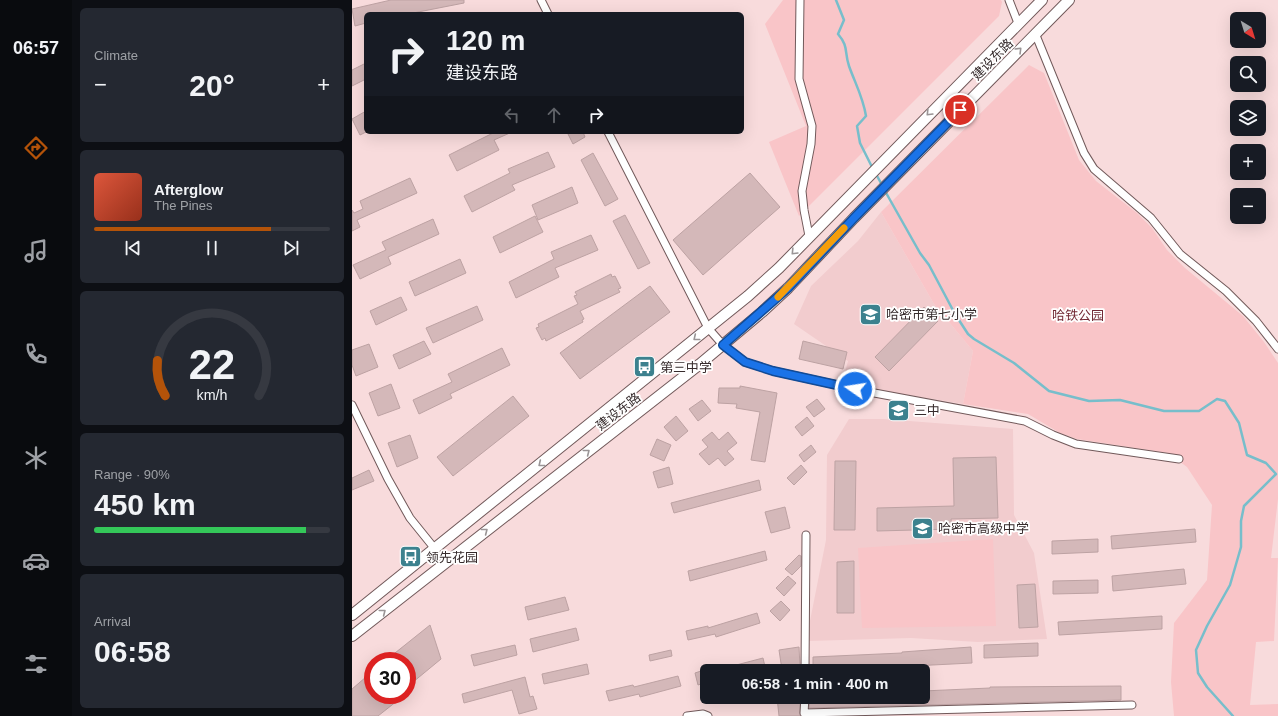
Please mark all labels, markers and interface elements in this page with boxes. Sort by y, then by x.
north arrow [1230,12,1266,48]
map controls [1230,12,1266,224]
text: 120 m [446,25,525,56]
icon: right [380,28,432,80]
street label: 建设东路 [969,36,1016,83]
text: 06:57 [13,38,59,58]
one-way arrow [1014,47,1022,55]
text: Climate [94,48,138,63]
button: search [1230,56,1266,92]
text: 建设东路 [446,63,518,83]
text: 20° [189,69,235,102]
text: − [94,72,107,97]
text: + [317,72,330,97]
pin [943,93,977,127]
icon: arrive [949,99,971,121]
button: layers [1230,100,1266,136]
icon: left [501,104,523,126]
icon: ahead [543,104,565,126]
icon: right [585,104,607,126]
one-way arrow [926,108,934,116]
icon: directions [22,134,50,162]
button: + [1230,144,1266,180]
text: Afterglow [154,181,223,198]
button: − [1230,188,1266,224]
text: The Pines [154,198,213,213]
icon: music [22,237,50,265]
icon: previous [122,237,144,259]
icon: pause [201,237,223,259]
icon: next [280,237,302,259]
one-way arrow [791,247,799,255]
school or university icon: 哈密市第七小学 [858,301,884,327]
place label: 哈密市第七小学 [886,307,977,322]
park label: 哈铁公园 [1052,308,1104,323]
one-way arrow [694,334,701,341]
icon: phone [22,340,50,368]
text: 22 [189,341,235,388]
bus stop icon: 第三中学 [632,354,658,380]
place label: 第三中学 [660,360,712,375]
position arrow [834,368,876,410]
text: km/h [197,387,228,403]
street label: 建设东路 [593,389,643,433]
school or university icon: 三中 [885,397,911,423]
place label: 三中 [914,403,940,418]
icon: climate [22,444,50,472]
one-way arrow [583,449,590,456]
one-way arrow [538,459,545,466]
text: Range · 90% [94,467,170,482]
text: 450 km [94,488,196,521]
school or university icon: 哈密市高级中学 [910,515,936,541]
place label: 哈密市高级中学 [938,521,1029,536]
one-way arrow [481,529,488,536]
bus stop icon: 领先花园 [398,544,424,570]
icon: car [22,547,50,575]
place label: 领先花园 [426,550,478,565]
one-way arrow [378,609,385,616]
text: Arrival [94,614,131,629]
text: 06:58 [94,635,171,668]
icon: filters [22,650,50,678]
speed limit sign: 30 [364,652,416,704]
text: 06:58 · 1 min · 400 m [742,675,888,692]

